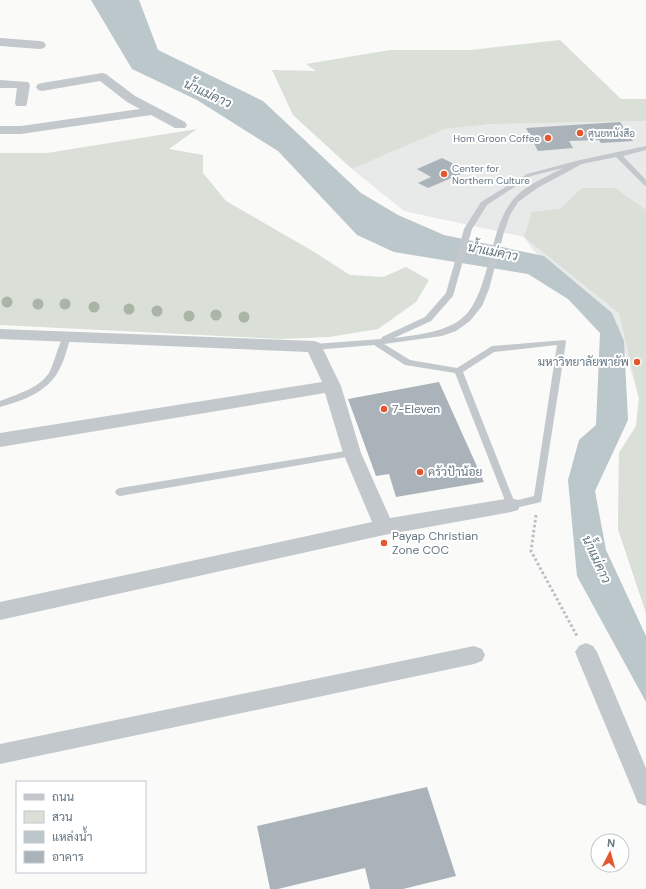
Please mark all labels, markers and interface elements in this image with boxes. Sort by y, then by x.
water label: น้ำแม่คาว [181,71,236,112]
place label: ศูนยหนังสือ [588,127,635,141]
marker: ศูนยหนังสือ [575,128,585,138]
place label: Hom Groon Coffee [453,132,540,145]
marker: Hom Groon Coffee [543,133,553,143]
place label: Center for Northern Culture [452,162,530,187]
marker: Center for Northern Culture [439,169,449,179]
water label: น้ำแม่คาว [466,234,521,265]
place label: มหาวิทยาลัยพายัพ [538,354,629,370]
marker: มหาวิทยาลัยพายัพ [632,357,642,367]
place label: 7-Eleven [392,401,440,417]
marker: 7-Eleven [379,404,389,414]
place label: ครัวป้าน้อย [428,464,482,480]
marker: ครัวป้าน้อย [415,467,425,477]
place label: Payap Christian Zone COC [392,528,478,558]
water label: น้ำแม่คาว [578,531,619,586]
marker: Payap Christian Zone COC [379,538,389,548]
legend [16,781,146,873]
text: ถนน [52,789,75,805]
text: สวน [52,809,73,825]
text: แหล่งน้ำ [52,826,92,845]
north arrow [590,833,630,873]
text: N [606,836,616,850]
text: อาคาร [52,849,84,865]

